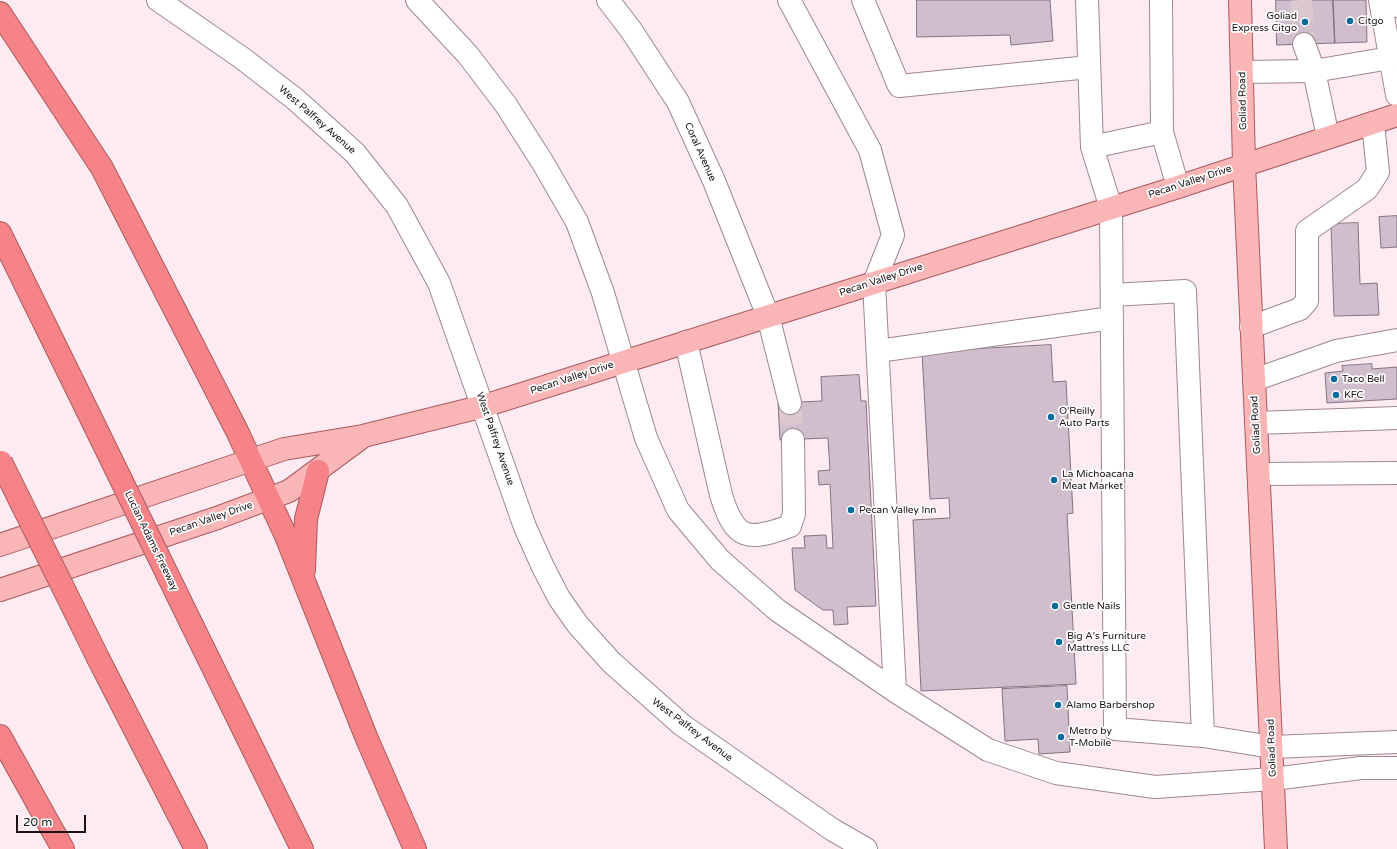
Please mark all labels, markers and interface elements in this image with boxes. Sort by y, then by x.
place label: Goliad Express Citgo [1232,10,1297,34]
place label: Citgo [1358,15,1384,27]
marker: Citgo [1345,16,1355,26]
marker: Goliad Express Citgo [1300,17,1310,27]
street label: Goliad Road [1236,72,1250,130]
street label: West Palfrey Avenue [276,83,358,157]
street label: Coral Avenue [682,121,718,183]
street label: Pecan Valley Drive [1147,163,1233,201]
street label: Pecan Valley Drive [838,261,924,299]
street label: Pecan Valley Drive [529,359,615,397]
place label: Taco Bell [1342,373,1384,385]
marker: Taco Bell [1329,374,1339,384]
place label: KFC [1344,389,1364,401]
marker: KFC [1331,390,1341,400]
street label: West Palfrey Avenue [473,391,517,487]
street label: Goliad Road [1248,396,1264,454]
place label: O'Reilly Auto Parts [1059,405,1109,428]
marker: O'Reilly Auto Parts [1046,412,1056,422]
place label: La Michoacana Meat Market [1062,468,1134,492]
marker: La Michoacana Meat Market [1049,475,1059,485]
street label: Lucian Adams Freeway [122,489,180,593]
street label: Pecan Valley Drive [168,499,254,539]
place label: Pecan Valley Inn [859,504,936,516]
marker: Pecan Valley Inn [846,505,856,515]
place label: Gentle Nails [1063,600,1120,612]
marker: Gentle Nails [1050,601,1060,611]
place label: Big A's Furniture Mattress LLC [1067,630,1146,654]
marker: Big A's Furniture Mattress LLC [1054,637,1064,647]
street label: West Palfrey Avenue [649,696,735,764]
place label: Alamo Barbershop [1066,699,1155,711]
marker: Alamo Barbershop [1053,700,1063,710]
street label: Goliad Road [1265,719,1279,777]
place label: Metro by T-Mobile [1069,725,1112,748]
marker: Metro by T-Mobile [1056,732,1066,742]
scale bar [18,807,88,833]
text: 20 m [23,815,52,829]

